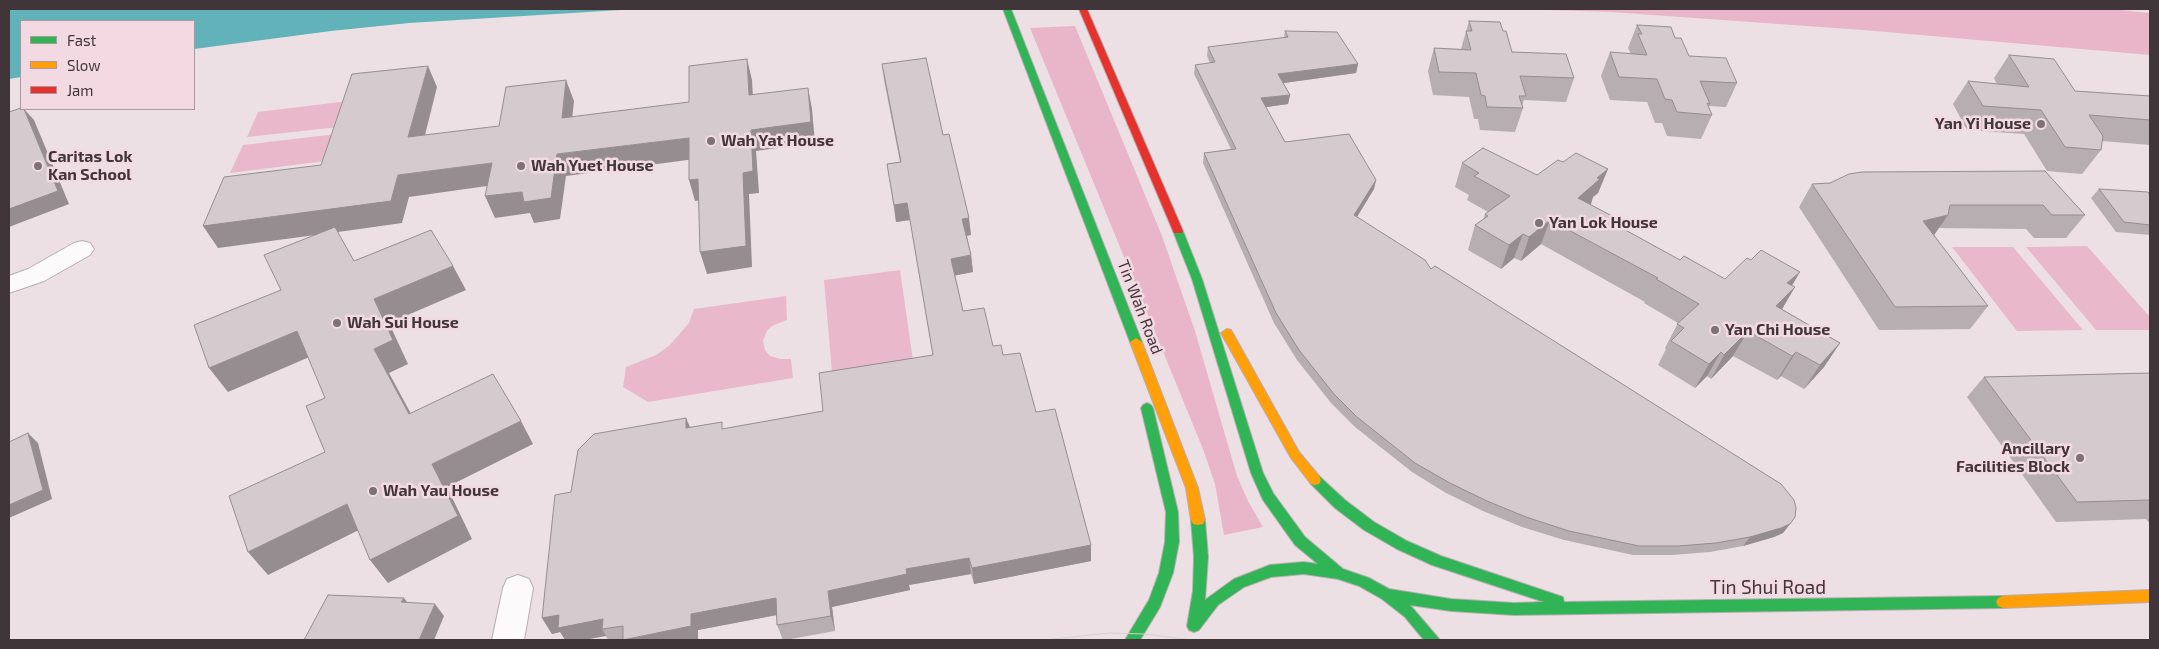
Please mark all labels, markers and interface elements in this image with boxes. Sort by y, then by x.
legend [20,20,195,110]
text: Fast [67,31,96,49]
text: Slow [67,56,101,74]
text: Jam [67,81,93,99]
place label: Yan Yi House [1935,114,2031,134]
marker: Yan Yi House [2035,118,2047,130]
place label: Wah Yat House [721,131,834,151]
marker: Wah Yat House [705,135,717,147]
place label: Caritas Lok Kan School [48,147,132,185]
place label: Wah Yuet House [531,156,654,176]
marker: Caritas Lok Kan School [32,160,44,172]
marker: Wah Yuet House [515,160,527,172]
place label: Yan Lok House [1549,213,1658,233]
marker: Yan Lok House [1533,217,1545,229]
street label: Tin Wah Road [1113,257,1167,357]
place label: Wah Sui House [347,313,459,333]
marker: Wah Sui House [331,317,343,329]
place label: Yan Chi House [1725,320,1830,340]
marker: Yan Chi House [1709,324,1721,336]
place label: Ancillary Facilities Block [1956,439,2070,477]
marker: Ancillary Facilities Block [2074,452,2086,464]
place label: Wah Yau House [383,481,499,501]
marker: Wah Yau House [367,485,379,497]
street label: Tin Shui Road [1710,577,1826,599]

